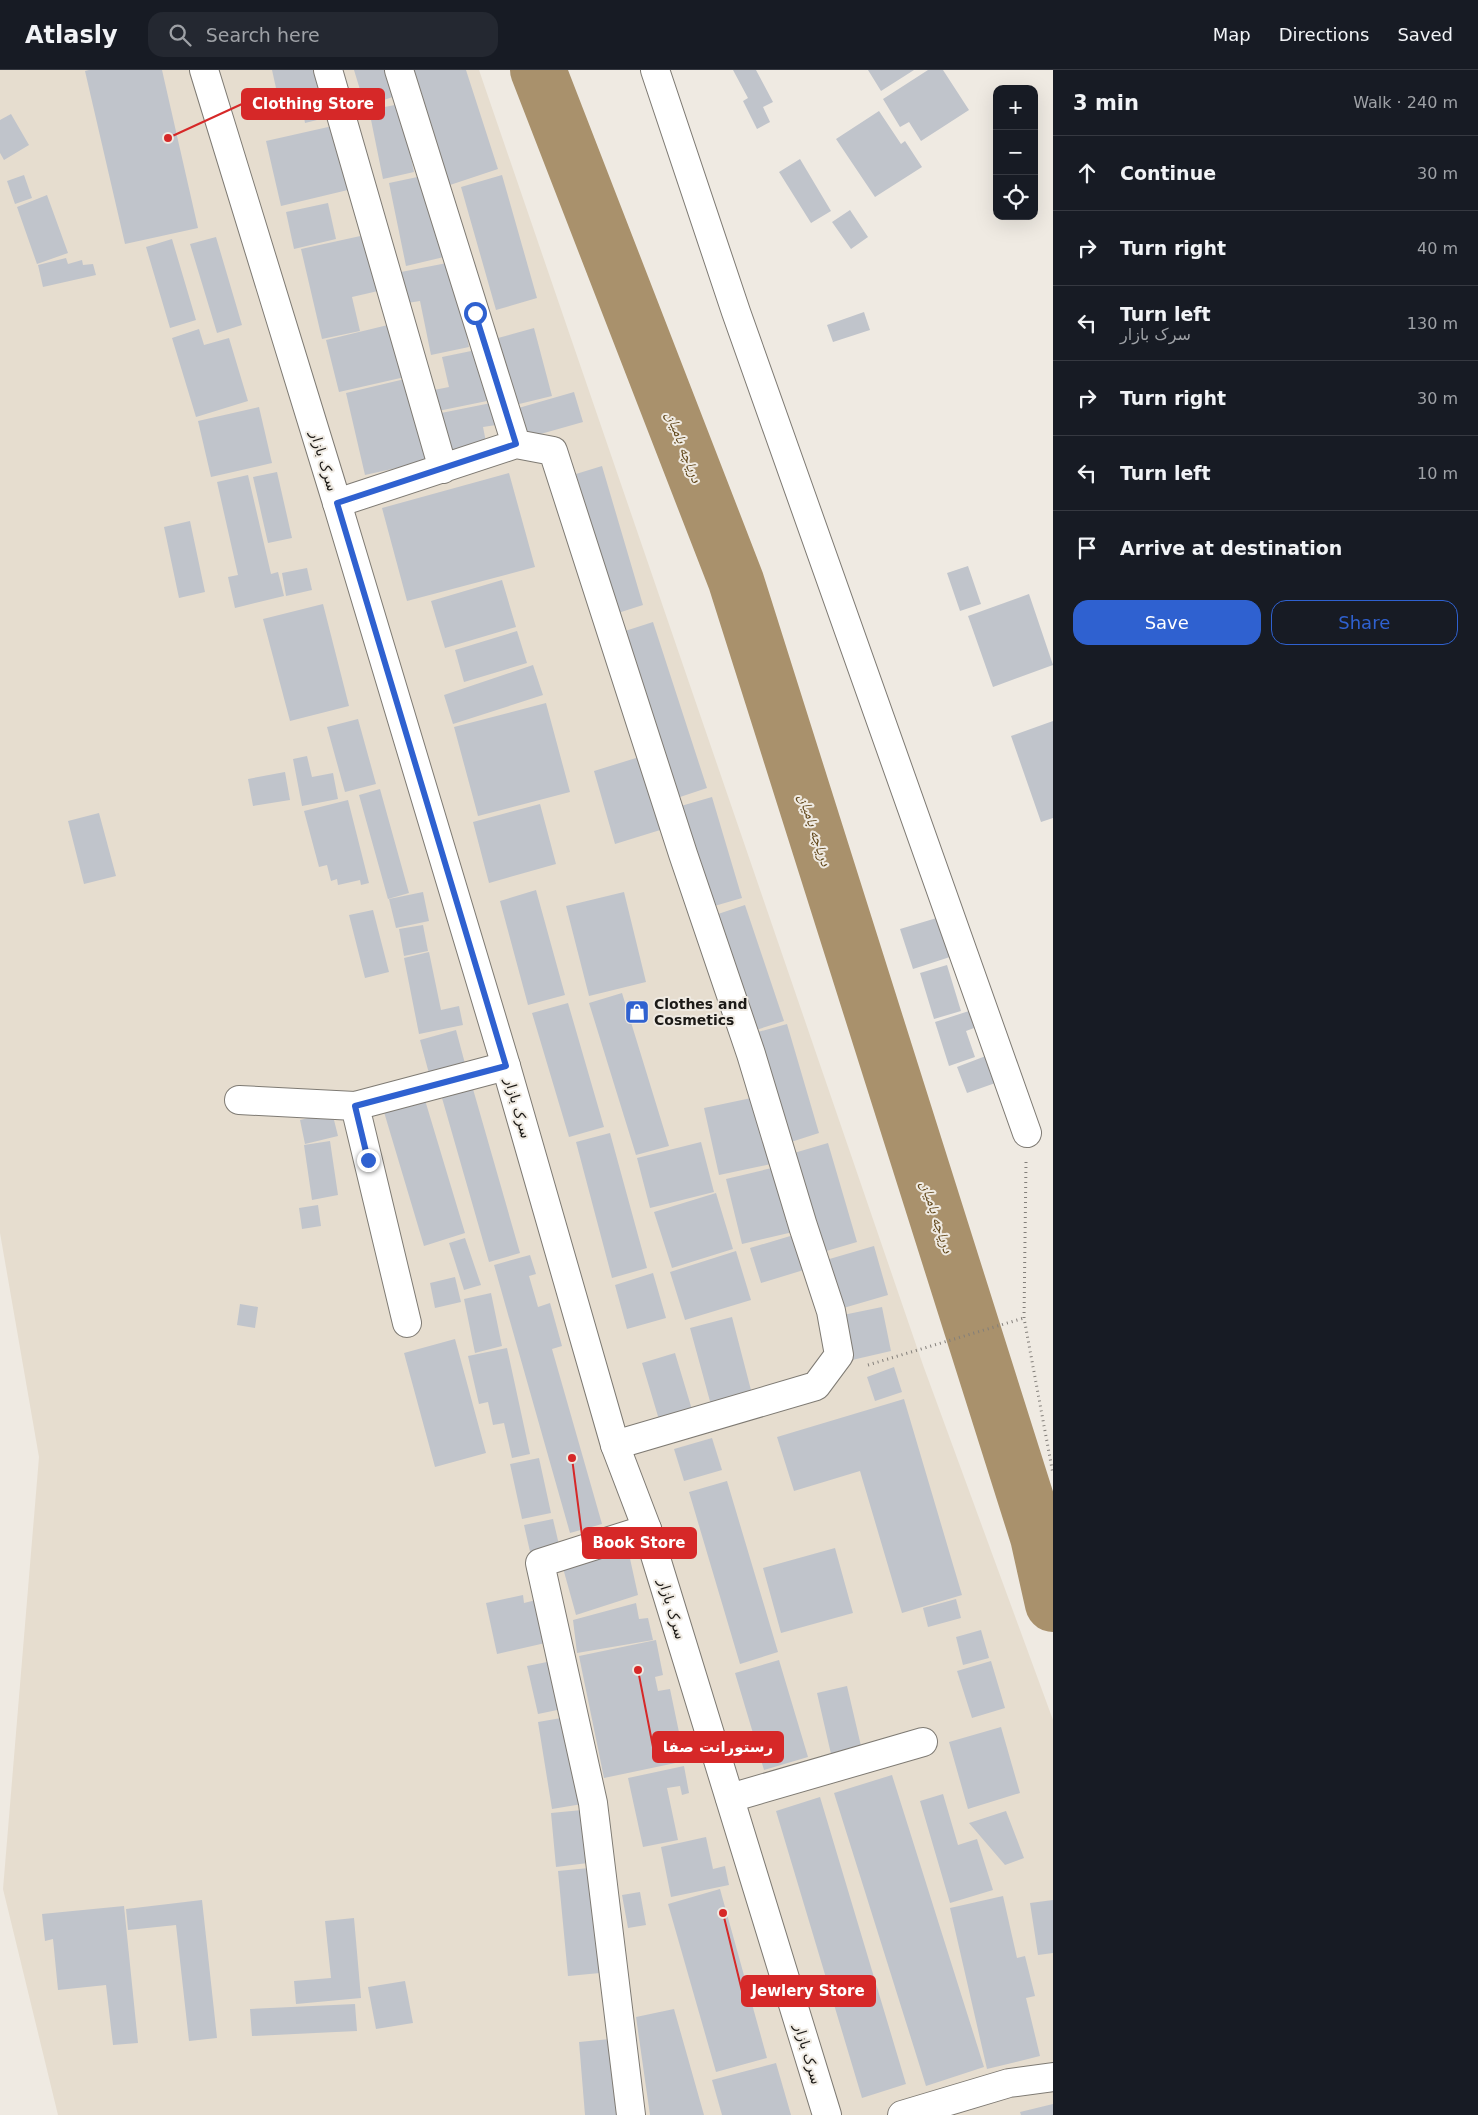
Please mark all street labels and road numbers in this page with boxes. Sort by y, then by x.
street label: سرک بازار [306,428,341,493]
street label: سرک بازار [501,1075,534,1140]
street label: سرک بازار [654,1576,689,1641]
street label: سرک بازار [790,2021,825,2086]

